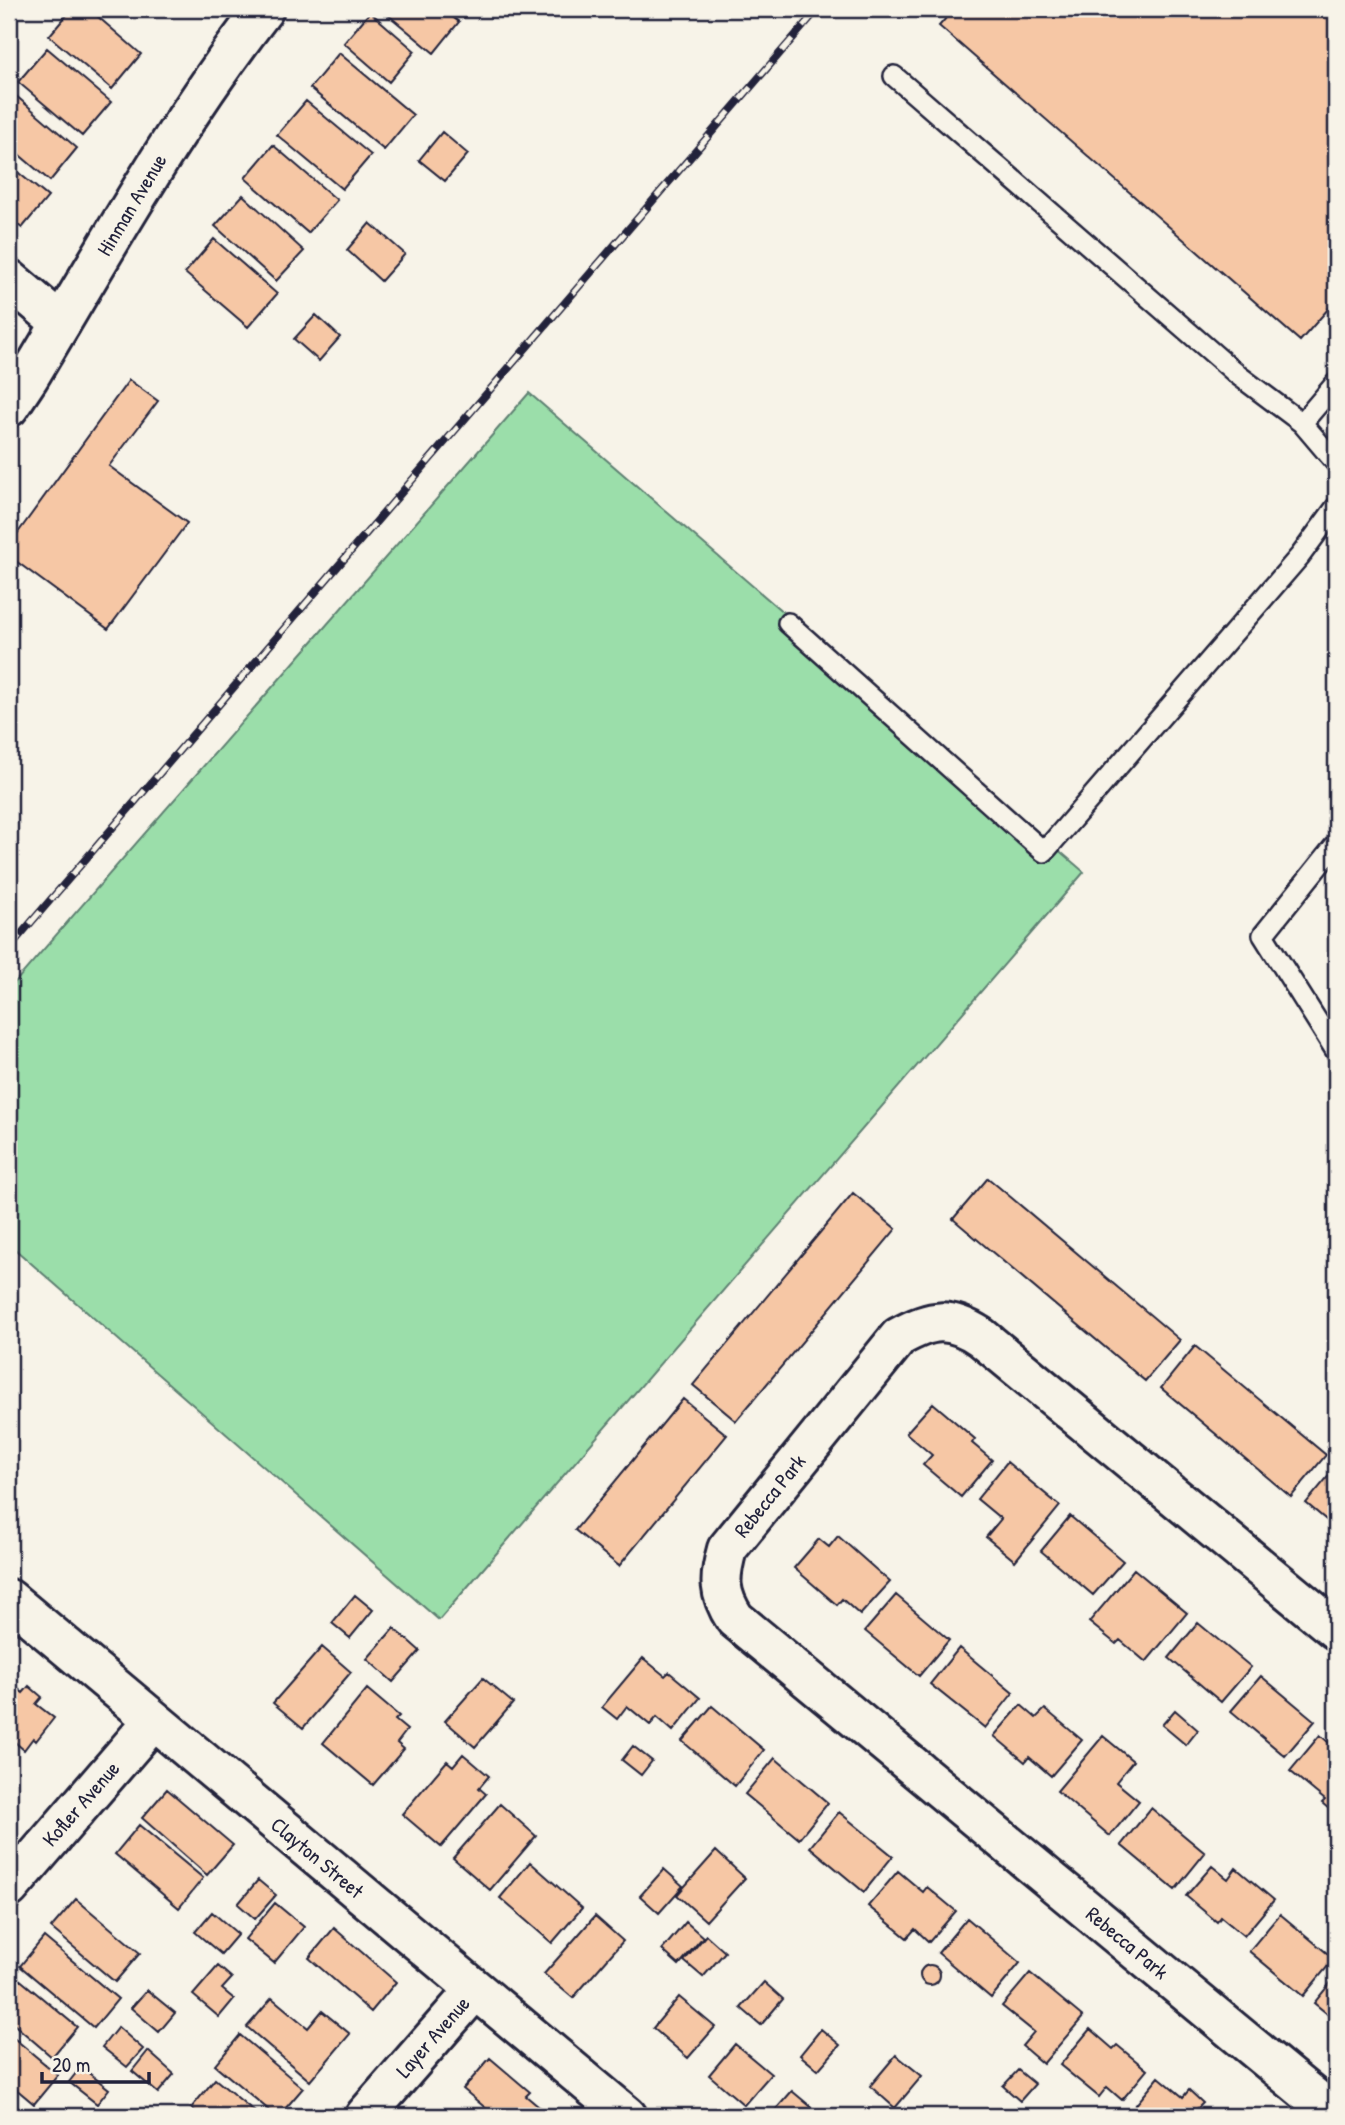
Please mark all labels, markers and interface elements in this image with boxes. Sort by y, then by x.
street label: Hinman Avenue [90,148,173,261]
street label: Rebecca Park [727,1448,812,1543]
street label: Kofler Avenue [35,1755,126,1853]
street label: Clayton Street [265,1810,371,1906]
street label: Rebecca Park [1080,1900,1175,1986]
street label: Layer Avenue [389,1990,476,2084]
scale bar [42,2041,149,2085]
text: 20 m [52,2050,90,2079]

